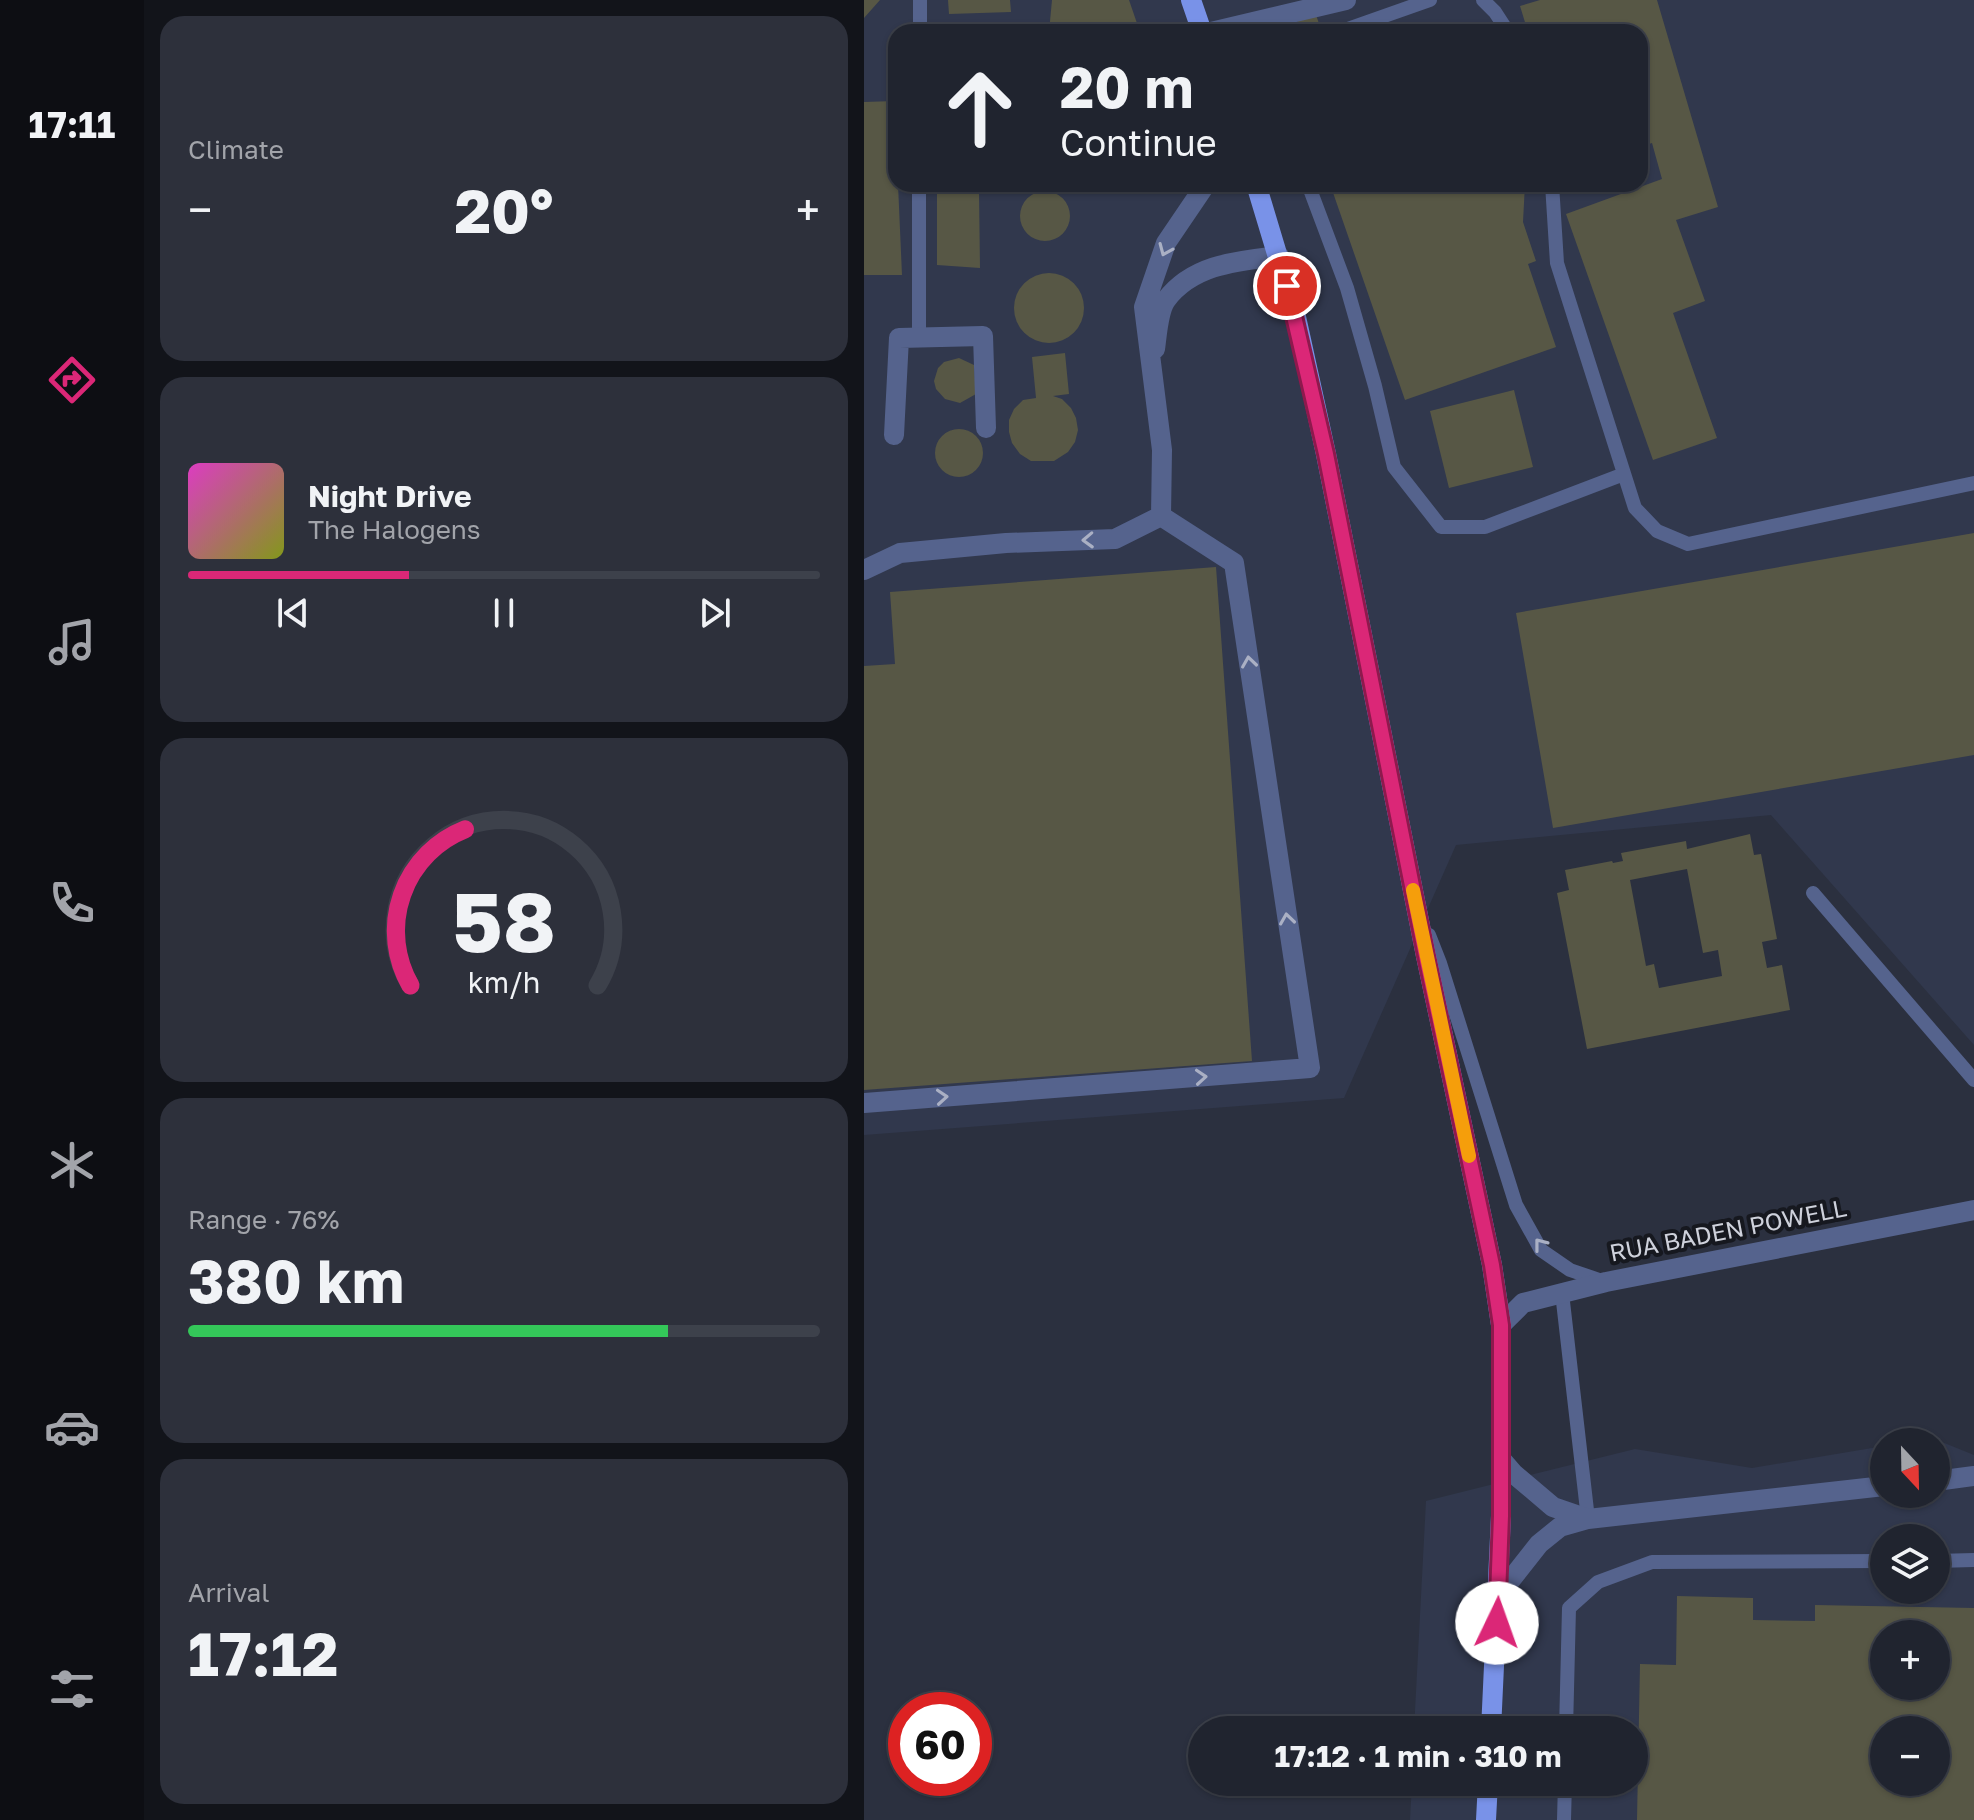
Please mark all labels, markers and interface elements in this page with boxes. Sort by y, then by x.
text: 20 m [1060,53,1194,120]
icon: ahead [928,56,1032,160]
text: 17:11 [29,103,115,146]
text: Continue [1060,121,1217,164]
text: Climate [188,134,284,165]
text: 20° [455,174,554,246]
text: − [188,183,212,236]
text: + [796,183,820,236]
one-way arrow [1159,242,1175,256]
pin [1253,252,1321,320]
icon: arrive [1265,264,1309,308]
icon: directions [44,352,100,408]
text: Night Drive [308,478,472,514]
text: The Halogens [308,514,481,545]
one-way arrow [1081,531,1094,548]
icon: previous [271,591,315,635]
icon: pause [482,591,526,635]
icon: next [693,591,737,635]
icon: music [44,614,100,670]
one-way arrow [1241,655,1258,669]
text: 58 [452,870,556,970]
icon: phone [44,875,100,931]
one-way arrow [1279,912,1296,926]
text: km/h [468,965,540,999]
one-way arrow [1195,1069,1208,1086]
one-way arrow [936,1089,949,1106]
icon: climate [44,1137,100,1193]
street label: RUA BADEN POWELL [1607,1192,1849,1267]
text: Range · 76% [188,1204,339,1235]
one-way arrow [1535,1238,1550,1253]
text: 380 km [188,1244,404,1316]
icon: car [44,1399,100,1455]
north arrow [1870,1428,1950,1508]
map controls [1870,1428,1950,1796]
button: layers [1870,1524,1950,1604]
text: Arrival [188,1577,269,1608]
position arrow [1455,1581,1539,1665]
text: 17:12 [188,1617,338,1689]
button: + [1870,1620,1950,1700]
icon: filters [44,1661,100,1717]
speed limit sign: 60 [888,1692,992,1796]
button: − [1870,1716,1950,1796]
text: 17:12 · 1 min · 310 m [1275,1738,1561,1774]

